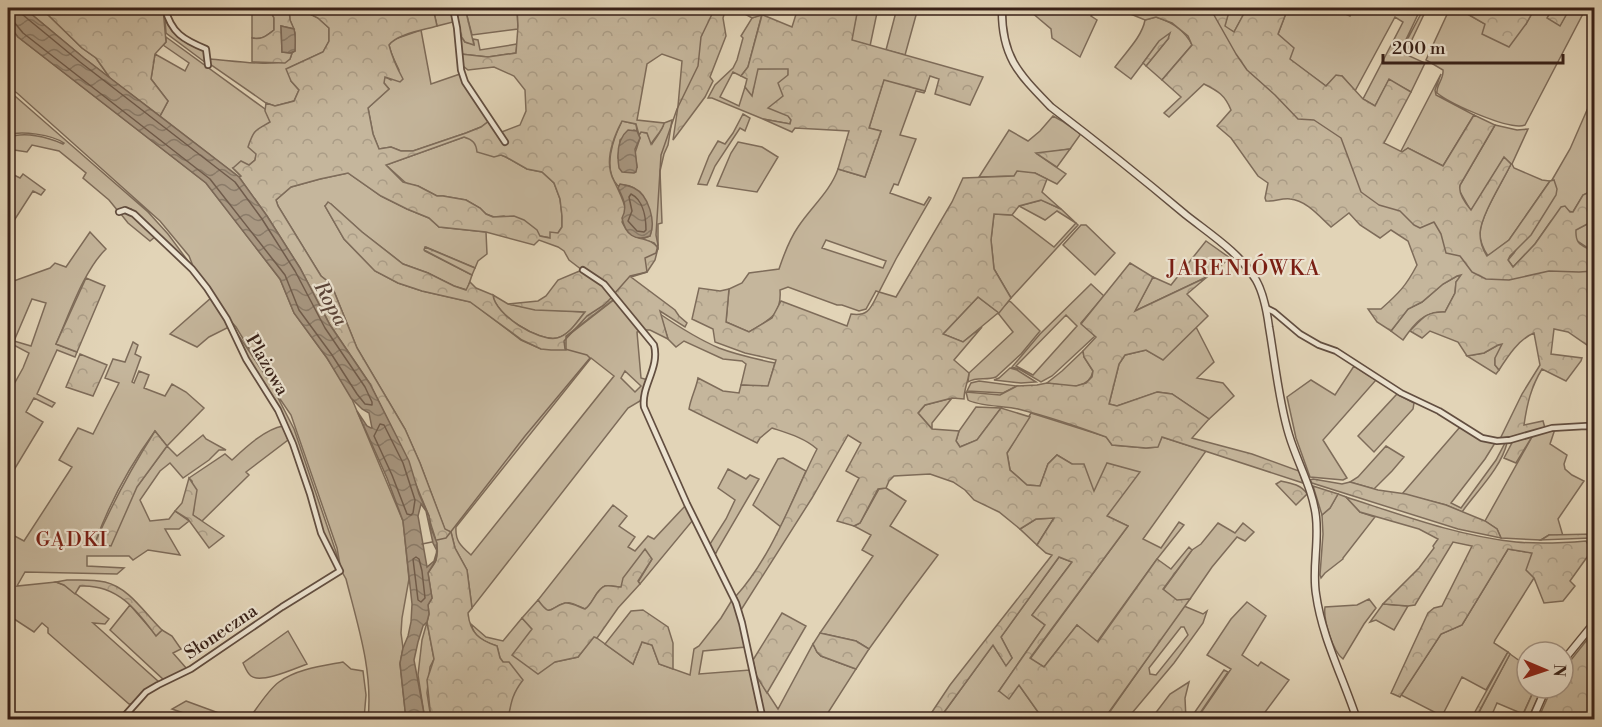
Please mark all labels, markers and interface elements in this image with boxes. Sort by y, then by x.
scale bar [1383,27,1563,65]
text: 200 m [1392,37,1446,60]
district label: JARENIÓWKA [1166,253,1321,282]
water label: Ropa [307,276,353,331]
street label: Plażowa [240,330,294,400]
district label: GĄDKI [36,528,108,553]
street label: Słoneczna [180,599,263,665]
north arrow [1515,640,1575,700]
text: N [1549,664,1569,678]

